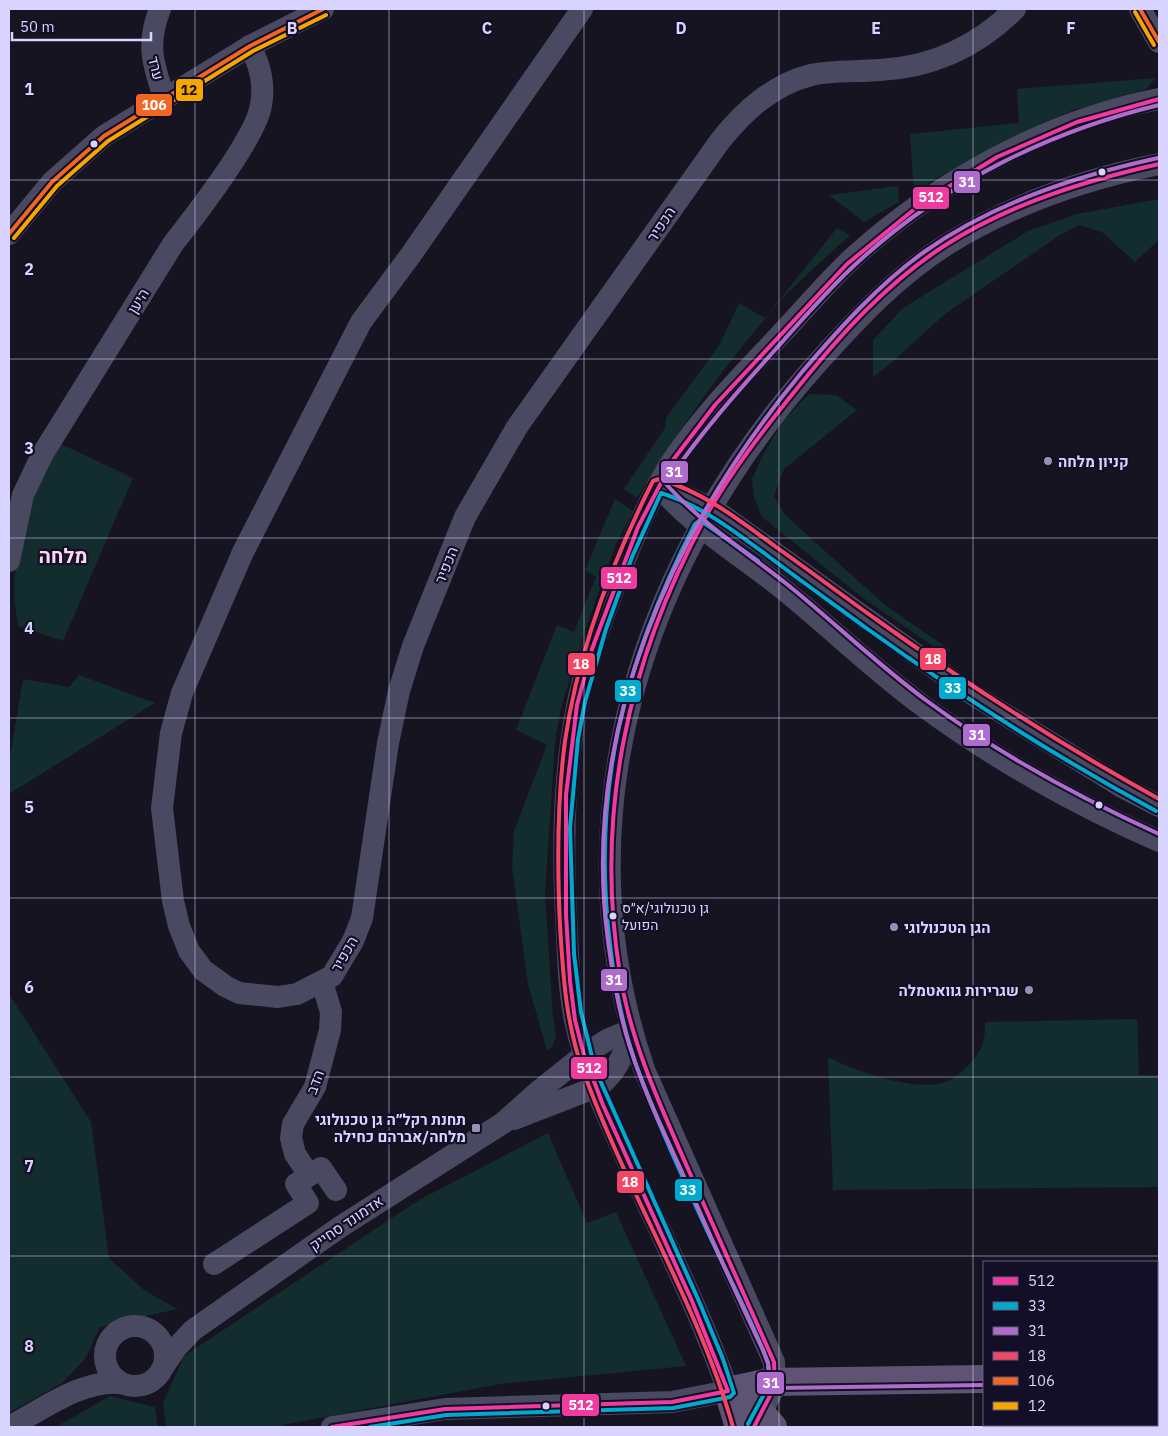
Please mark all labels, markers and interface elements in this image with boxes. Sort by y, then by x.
scale bar [12,10,151,42]
text: 50 m [20,17,55,36]
text: B [287,18,298,38]
text: C [482,18,492,38]
text: D [675,18,687,38]
text: E [871,18,881,38]
text: F [1066,18,1076,38]
street label: ערד [144,54,168,82]
line badge: 12 [175,78,204,102]
text: 1 [24,79,34,99]
text: 12 [181,81,197,99]
line badge: 106 [135,93,173,117]
text: 106 [141,96,167,114]
unlabelled marker [89,139,99,149]
unlabelled marker [1097,167,1107,177]
line badge: 31 [953,170,981,194]
text: 31 [959,173,976,191]
line badge: 512 [912,186,950,210]
text: 512 [918,188,944,206]
street label: הכפיר [642,203,680,245]
text: 2 [24,259,34,279]
street label: היען [123,285,153,317]
text: 3 [24,438,34,458]
place label: קניון מלחה [1058,452,1129,471]
marker: קניון מלחה [1042,455,1054,467]
line badge: 31 [660,460,689,484]
text: 31 [666,463,683,481]
district label: מלחה [38,542,88,569]
street label: הכפיר [430,544,462,586]
line badge: 512 [600,566,638,590]
text: 512 [606,569,632,587]
text: 4 [24,618,34,638]
line badge: 18 [919,647,947,671]
text: 18 [925,650,941,668]
line badge: 18 [567,652,596,676]
text: 18 [573,655,589,673]
line badge: 33 [938,676,967,700]
line badge: 33 [614,679,642,703]
text: 33 [945,679,961,697]
text: 33 [620,682,636,700]
line badge: 31 [962,723,991,747]
text: 31 [969,726,986,744]
text: 5 [24,797,34,817]
unlabelled marker [1094,800,1104,810]
place label: גן טכנולוגי/א״ס הפועל [622,899,709,934]
marker: גן טכנולוגי/א״ס הפועל [608,911,618,921]
place label: הגן הטכנולוגי [904,918,991,937]
marker: הגן הטכנולוגי [888,921,900,933]
street label: הכפיר [326,933,362,975]
line badge: 31 [600,968,628,992]
text: 31 [606,971,623,989]
text: 6 [24,977,34,997]
place label: שגרירות גוואטמלה [898,981,1019,1000]
marker: שגרירות גוואטמלה [1023,984,1035,996]
line badge: 512 [570,1056,608,1080]
text: 512 [576,1059,602,1077]
street label: הדב [302,1067,328,1097]
place label: תחנת רקל״ה גן טכנולוגי מלחה/אברהם כחילה [315,1110,466,1146]
marker: תחנת רקל״ה גן טכנולוגי מלחה/אברהם כחילה [470,1122,482,1134]
text: 7 [24,1156,34,1176]
line badge: 18 [616,1170,645,1194]
text: 18 [622,1173,638,1191]
line badge: 33 [674,1178,703,1202]
text: 33 [680,1181,696,1199]
street label: אדמונד סחייק [305,1191,387,1255]
legend [983,1261,1158,1426]
text: 512 [1028,1271,1055,1290]
text: 33 [1028,1296,1046,1315]
text: 31 [1028,1321,1046,1340]
text: 8 [24,1336,34,1356]
text: 18 [1028,1346,1046,1365]
line badge: 31 [756,1371,785,1395]
text: 106 [1028,1371,1055,1390]
text: 31 [763,1374,780,1392]
line badge: 512 [561,1393,600,1417]
text: 512 [568,1396,594,1414]
text: 12 [1028,1396,1046,1415]
unlabelled marker [541,1401,551,1411]

